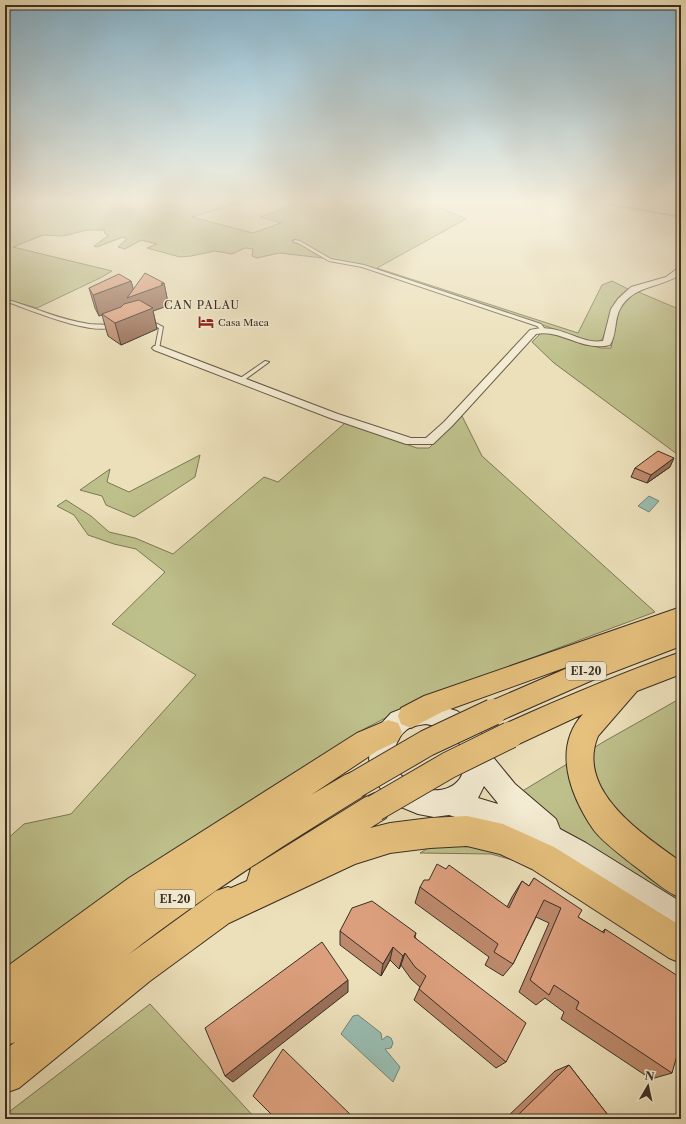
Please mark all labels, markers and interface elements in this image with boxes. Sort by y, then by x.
district label: CAN PALAU [164,298,240,312]
hotel icon: Casa Maca [197,313,215,331]
place label: Casa Maca [218,316,270,329]
road number: EI-20 [566,662,606,680]
road number: EI-20 [155,890,195,908]
north arrow [628,1066,668,1106]
text: N [644,1068,656,1084]

